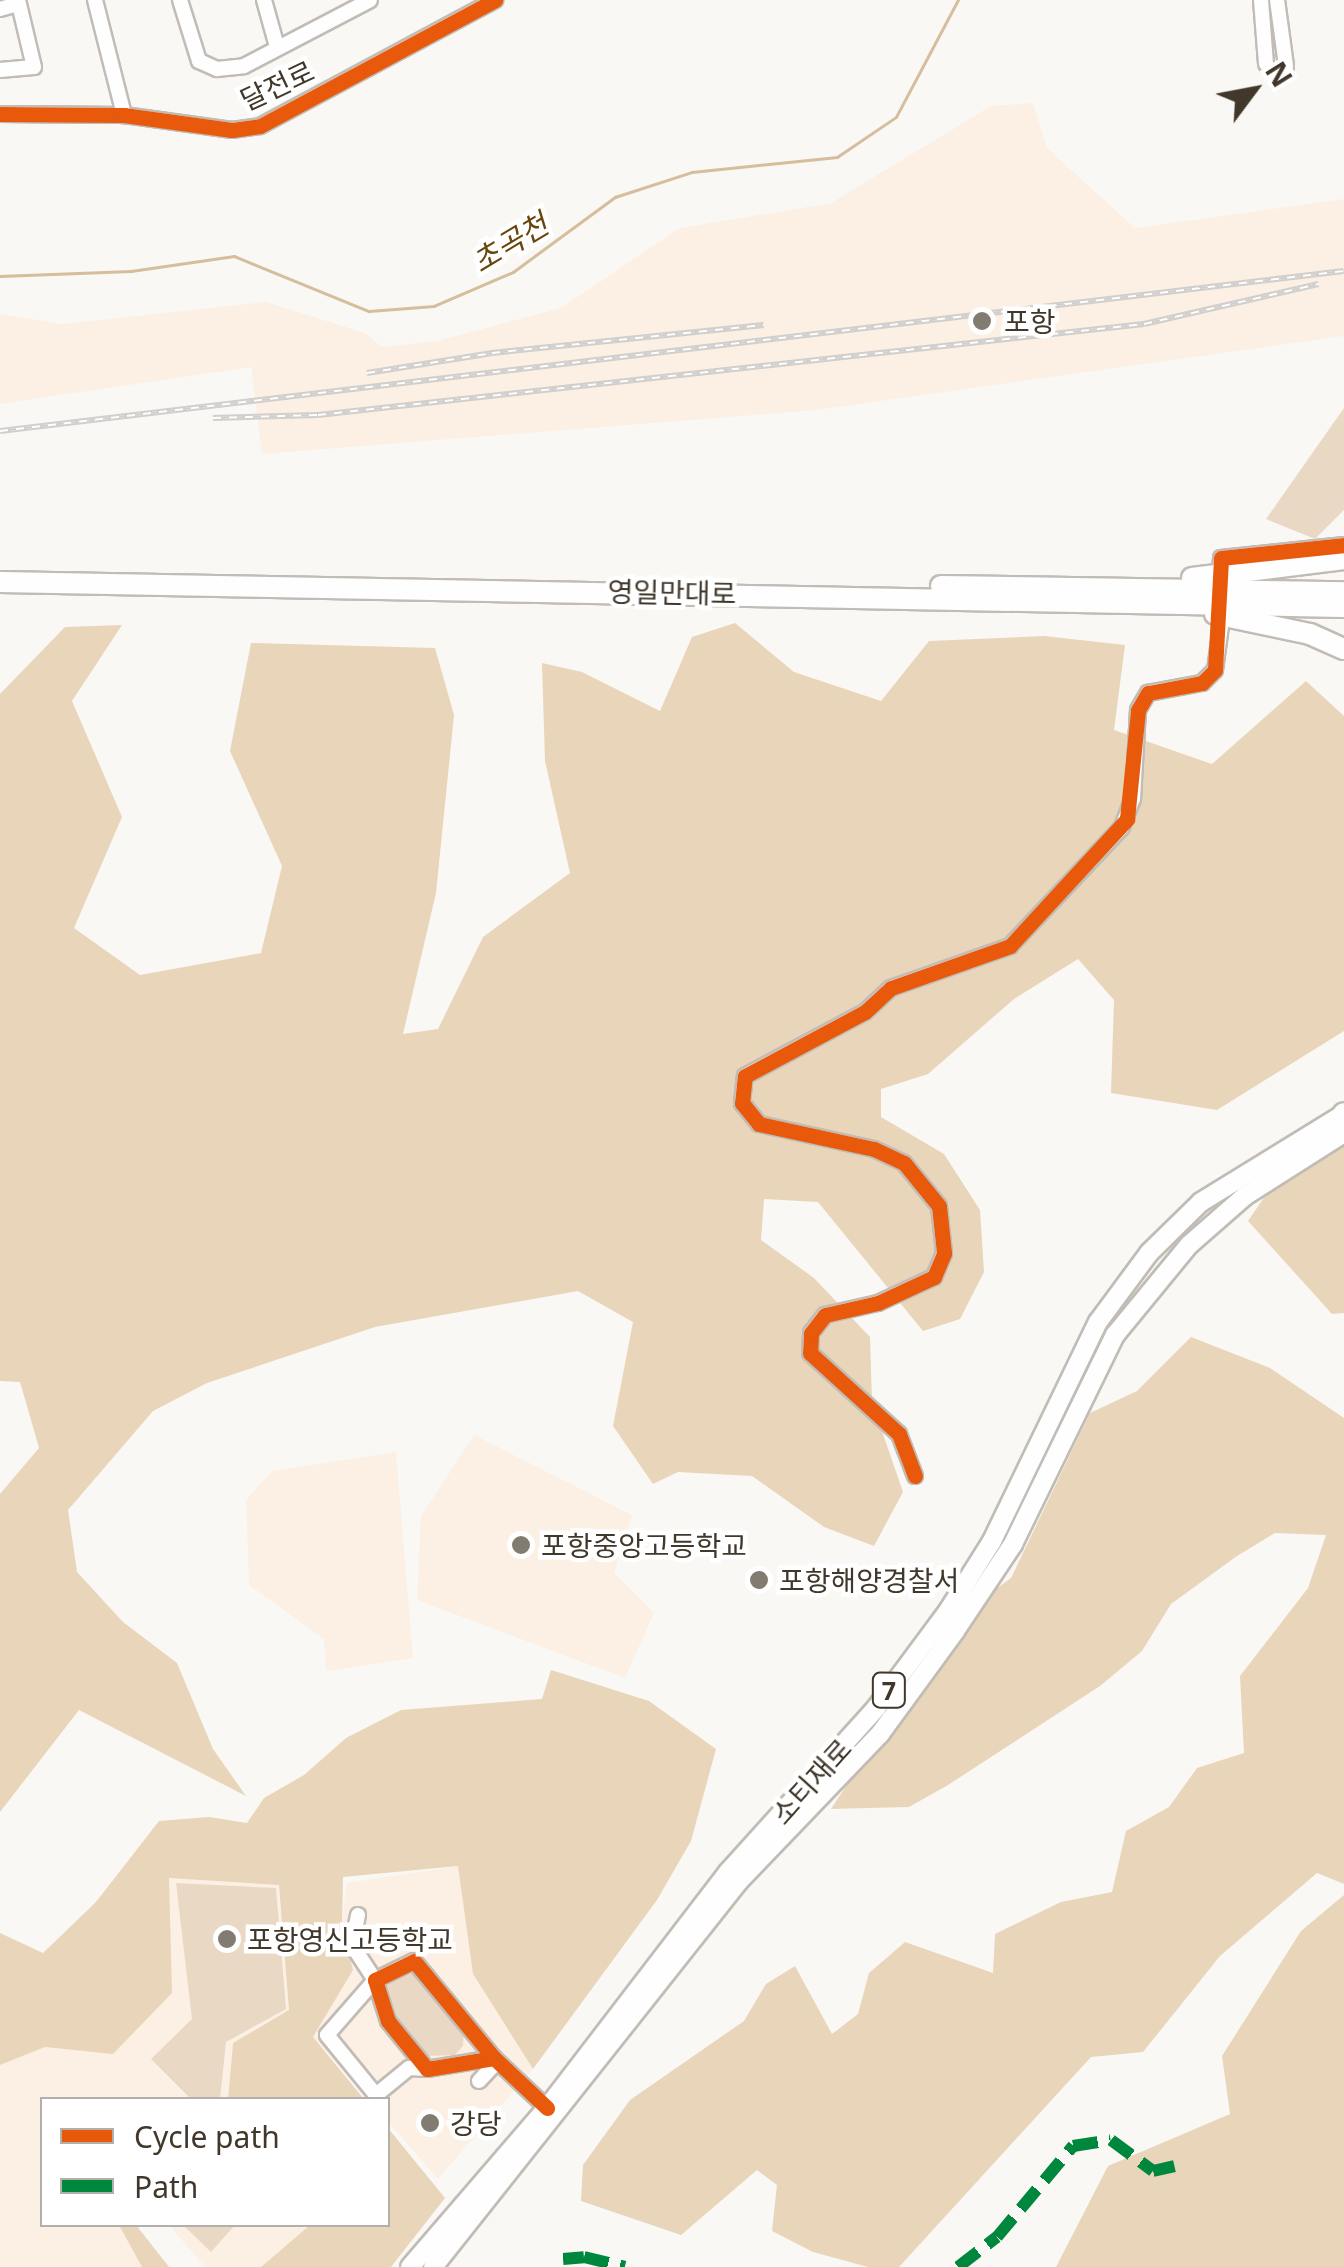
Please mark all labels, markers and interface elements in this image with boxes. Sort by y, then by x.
north arrow [1204,40,1304,140]
street label: 달전로 [235,53,319,117]
text: N [1257,54,1302,94]
water label: 초곡천 [465,206,555,280]
place label: 포항 [1004,304,1056,338]
marker: 포항 [969,308,995,334]
street label: 영일만대로 [607,574,737,610]
place label: 포항중앙고등학교 [541,1528,747,1562]
marker: 포항중앙고등학교 [510,1534,532,1556]
place label: 포항해양경찰서 [779,1563,959,1597]
marker: 포항해양경찰서 [748,1569,770,1591]
road number: 7 [872,1670,906,1710]
street label: 소티재로 [764,1731,858,1831]
place label: 포항영신고등학교 [247,1922,453,1956]
marker: 포항영신고등학교 [216,1928,238,1950]
legend [40,2097,390,2227]
place label: 강당 [450,2106,502,2140]
marker: 강당 [419,2112,441,2134]
text: Cycle path [134,2116,280,2157]
text: Path [134,2166,198,2207]

